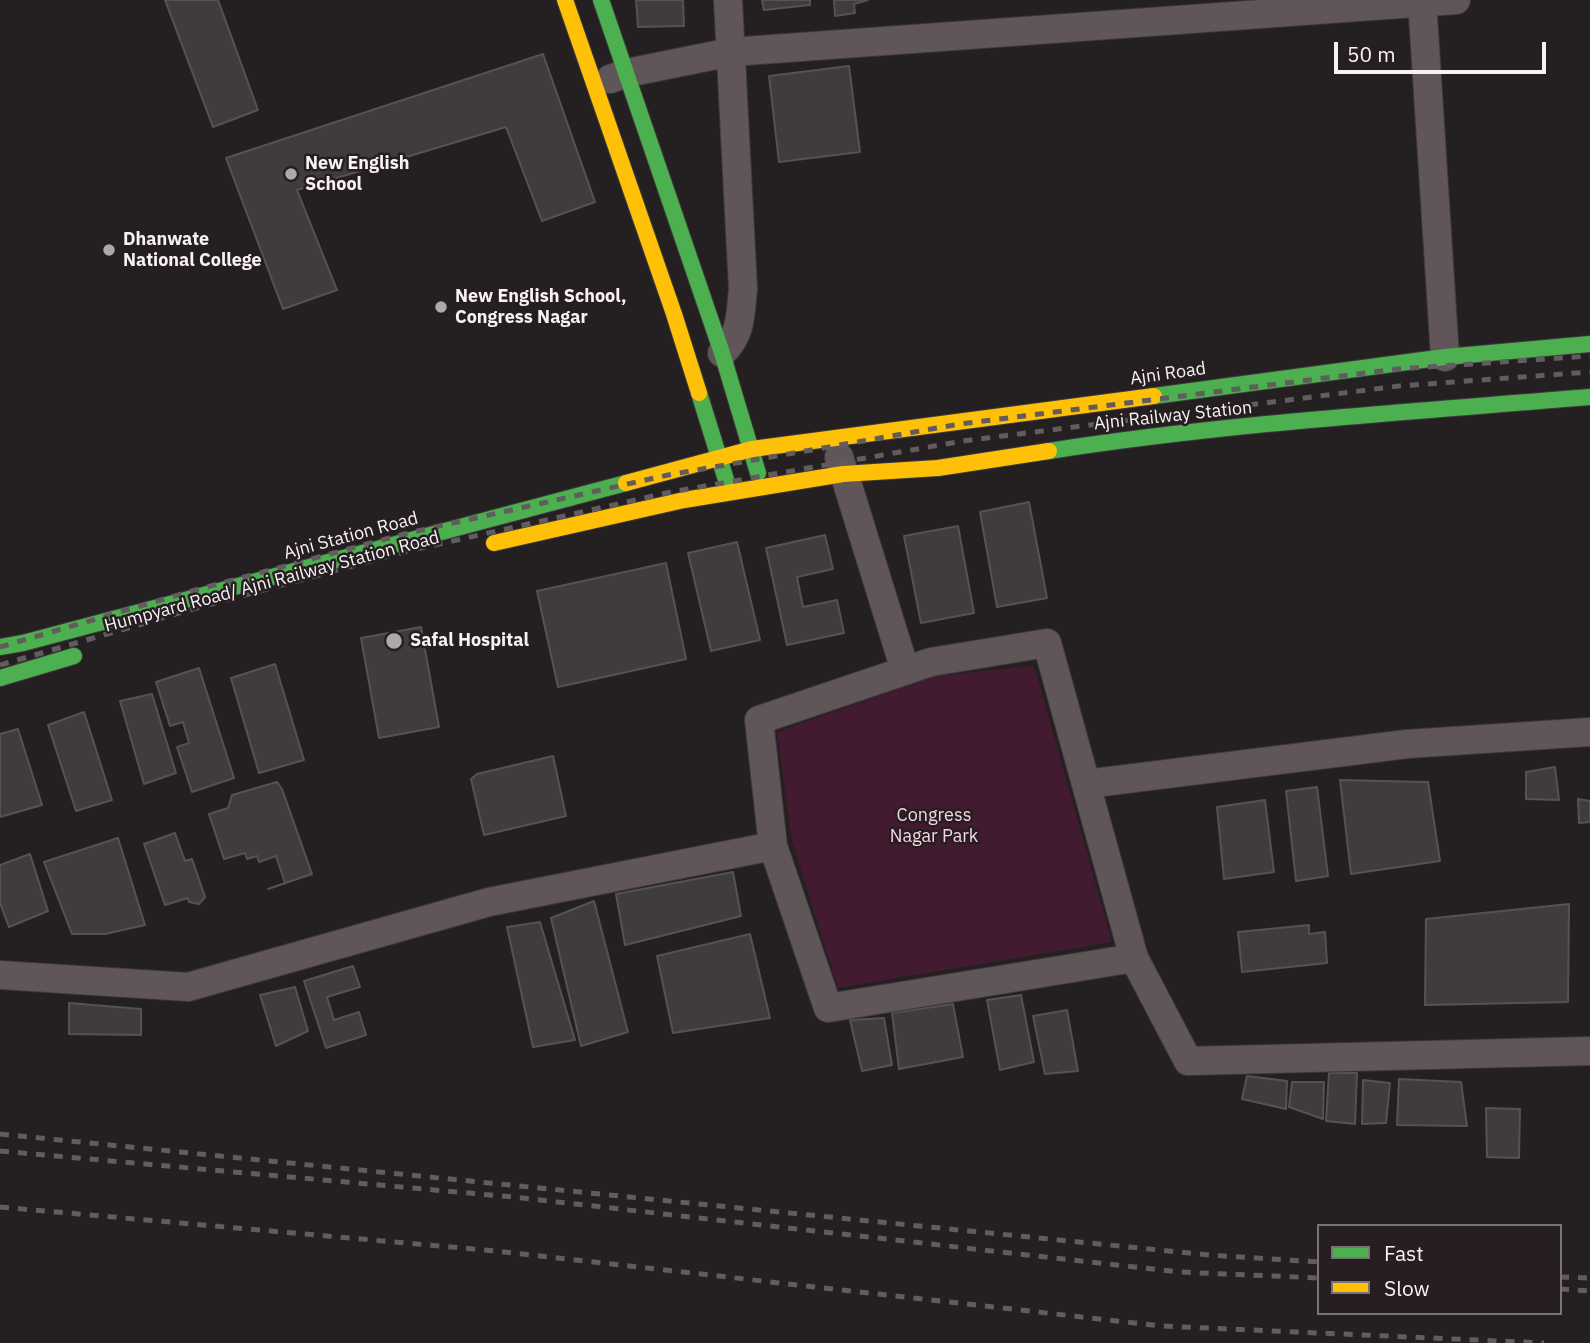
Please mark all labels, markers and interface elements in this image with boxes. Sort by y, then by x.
scale bar [1338,28,1550,72]
text: 50 m [1347,40,1396,68]
place label: New English School [305,153,409,196]
marker: New English School [283,166,299,182]
place label: Dhanwate National College [123,229,262,272]
marker: Dhanwate National College [101,242,117,258]
place label: New English School, Congress Nagar [455,286,626,328]
marker: New English School, Congress Nagar [433,299,449,315]
street label: Ajni Road [1129,358,1207,390]
street label: Ajni Railway Station [1093,397,1253,435]
street label: Ajni Station Road [281,508,421,564]
street label: Humpyard Road/ Ajni Railway Station Road [102,527,442,637]
place label: Safal Hospital [410,630,529,652]
marker: Safal Hospital [384,631,404,651]
park label: Congress Nagar Park [890,805,978,848]
legend [1317,1224,1562,1315]
text: Fast [1384,1239,1424,1267]
text: Slow [1384,1274,1430,1302]

